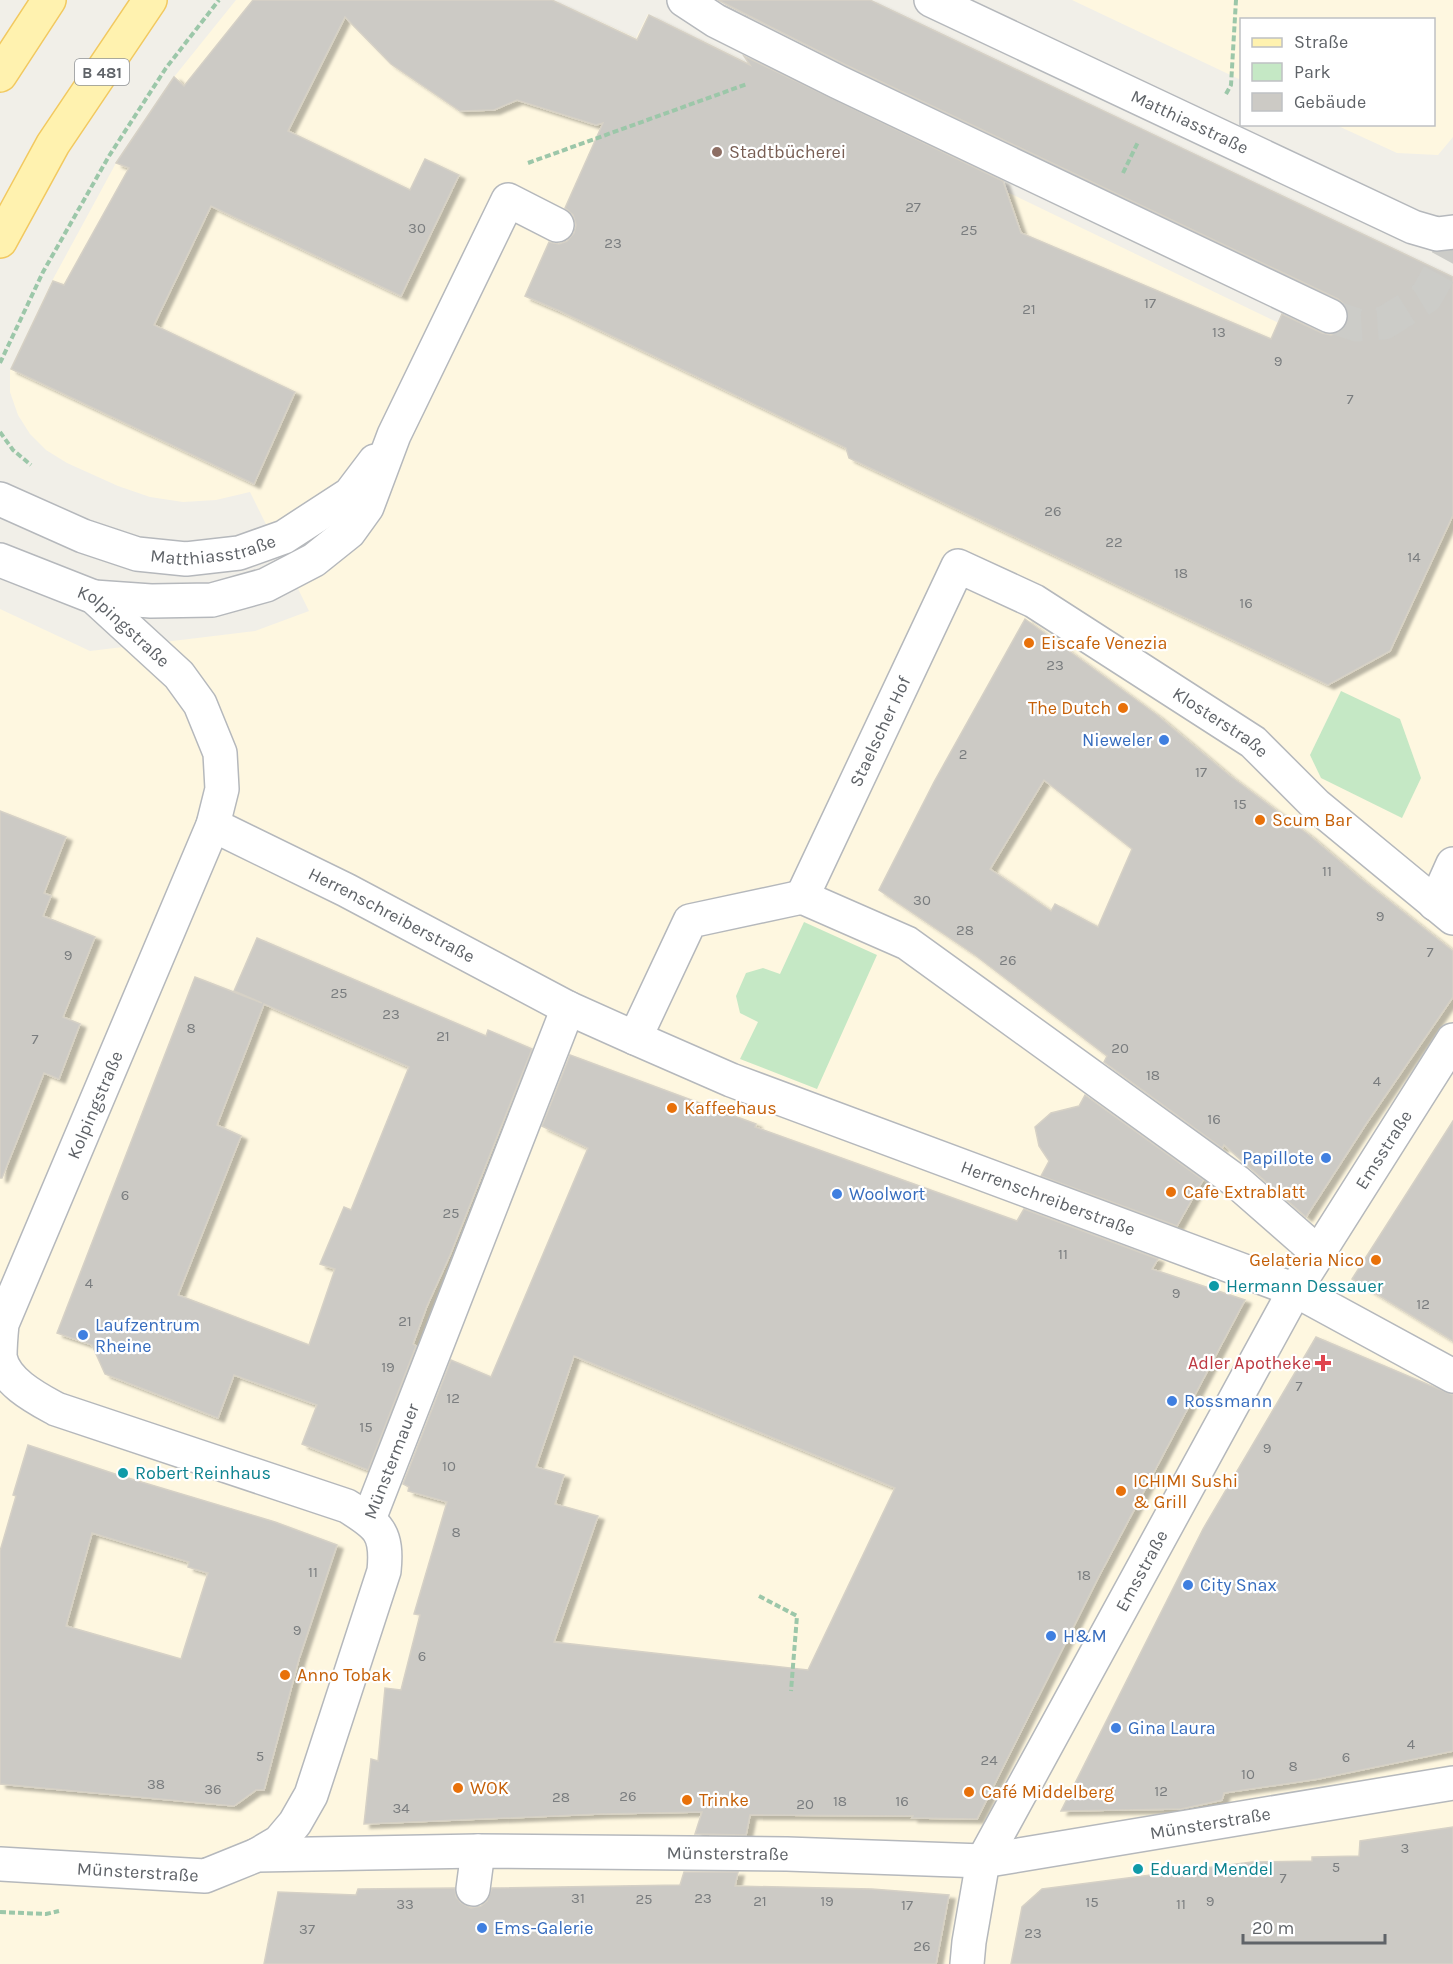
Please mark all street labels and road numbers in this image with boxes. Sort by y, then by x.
road number: B 481 [75,59,129,85]
street label: Matthiasstraße [1127,85,1252,159]
street label: Matthiasstraße [149,530,279,570]
street label: Kolpingstraße [74,581,174,672]
street label: Staelscher Hof [845,672,916,790]
street label: Klosterstraße [1168,682,1273,762]
street label: Herrenschreiberstraße [305,862,479,967]
street label: Kolpingstraße [62,1047,128,1163]
street label: Emsstraße [1351,1106,1417,1193]
street label: Herrenschreiberstraße [958,1156,1138,1241]
street label: Münstermauer [359,1400,424,1522]
street label: Emsstraße [1110,1526,1173,1615]
street label: Münsterstraße [1148,1802,1272,1844]
street label: Münsterstraße [666,1842,789,1865]
street label: Münsterstraße [76,1858,199,1887]

